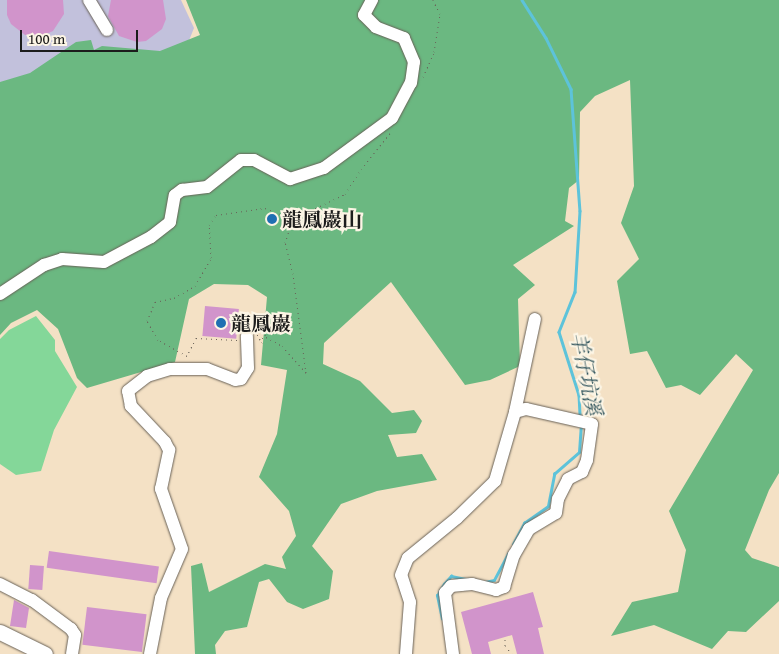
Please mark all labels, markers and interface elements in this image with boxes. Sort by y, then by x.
scale bar [22,20,140,52]
text: 100 m [28,28,65,49]
place label: 龍鳳巖山 [282,207,362,231]
marker: 龍鳳巖山 [266,213,278,225]
place label: 龍鳳巖 [231,311,291,335]
marker: 龍鳳巖 [215,317,227,329]
water label: 羊仔坑溪 [566,330,606,418]

